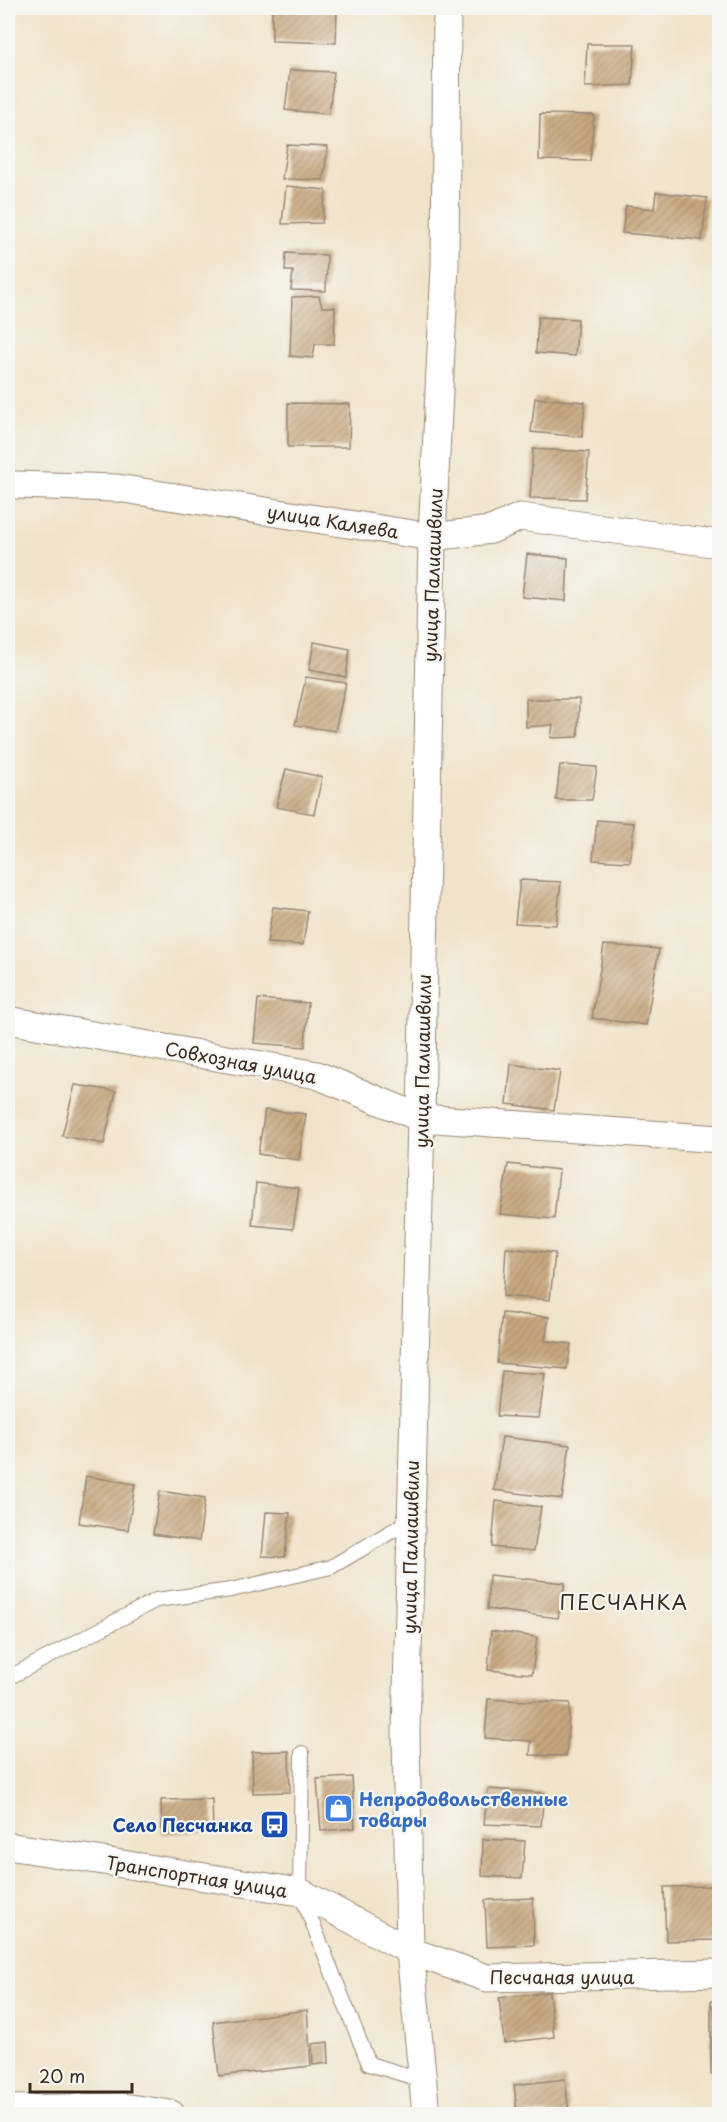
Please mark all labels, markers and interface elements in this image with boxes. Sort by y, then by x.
street label: улица Палиашвили [415,488,449,662]
street label: улица Каляева [265,497,402,545]
street label: улица Палиашвили [407,974,437,1148]
street label: Совхозная улица [163,1034,320,1090]
street label: улица Палиашвили [395,1460,425,1634]
district label: ПЕСЧАНКА [560,1587,688,1617]
place label: Непродовольственные товары [358,1785,568,1833]
shop icon: Непродовольственные товары [322,1792,354,1824]
bus stop icon: Село Песчанка [258,1808,290,1840]
place label: Село Песчанка [113,1811,253,1838]
street label: Транспортная улица [105,1848,290,1904]
street label: Песчаная улица [490,1963,635,1990]
scale bar [30,2056,132,2094]
text: 20 m [39,2062,85,2089]

